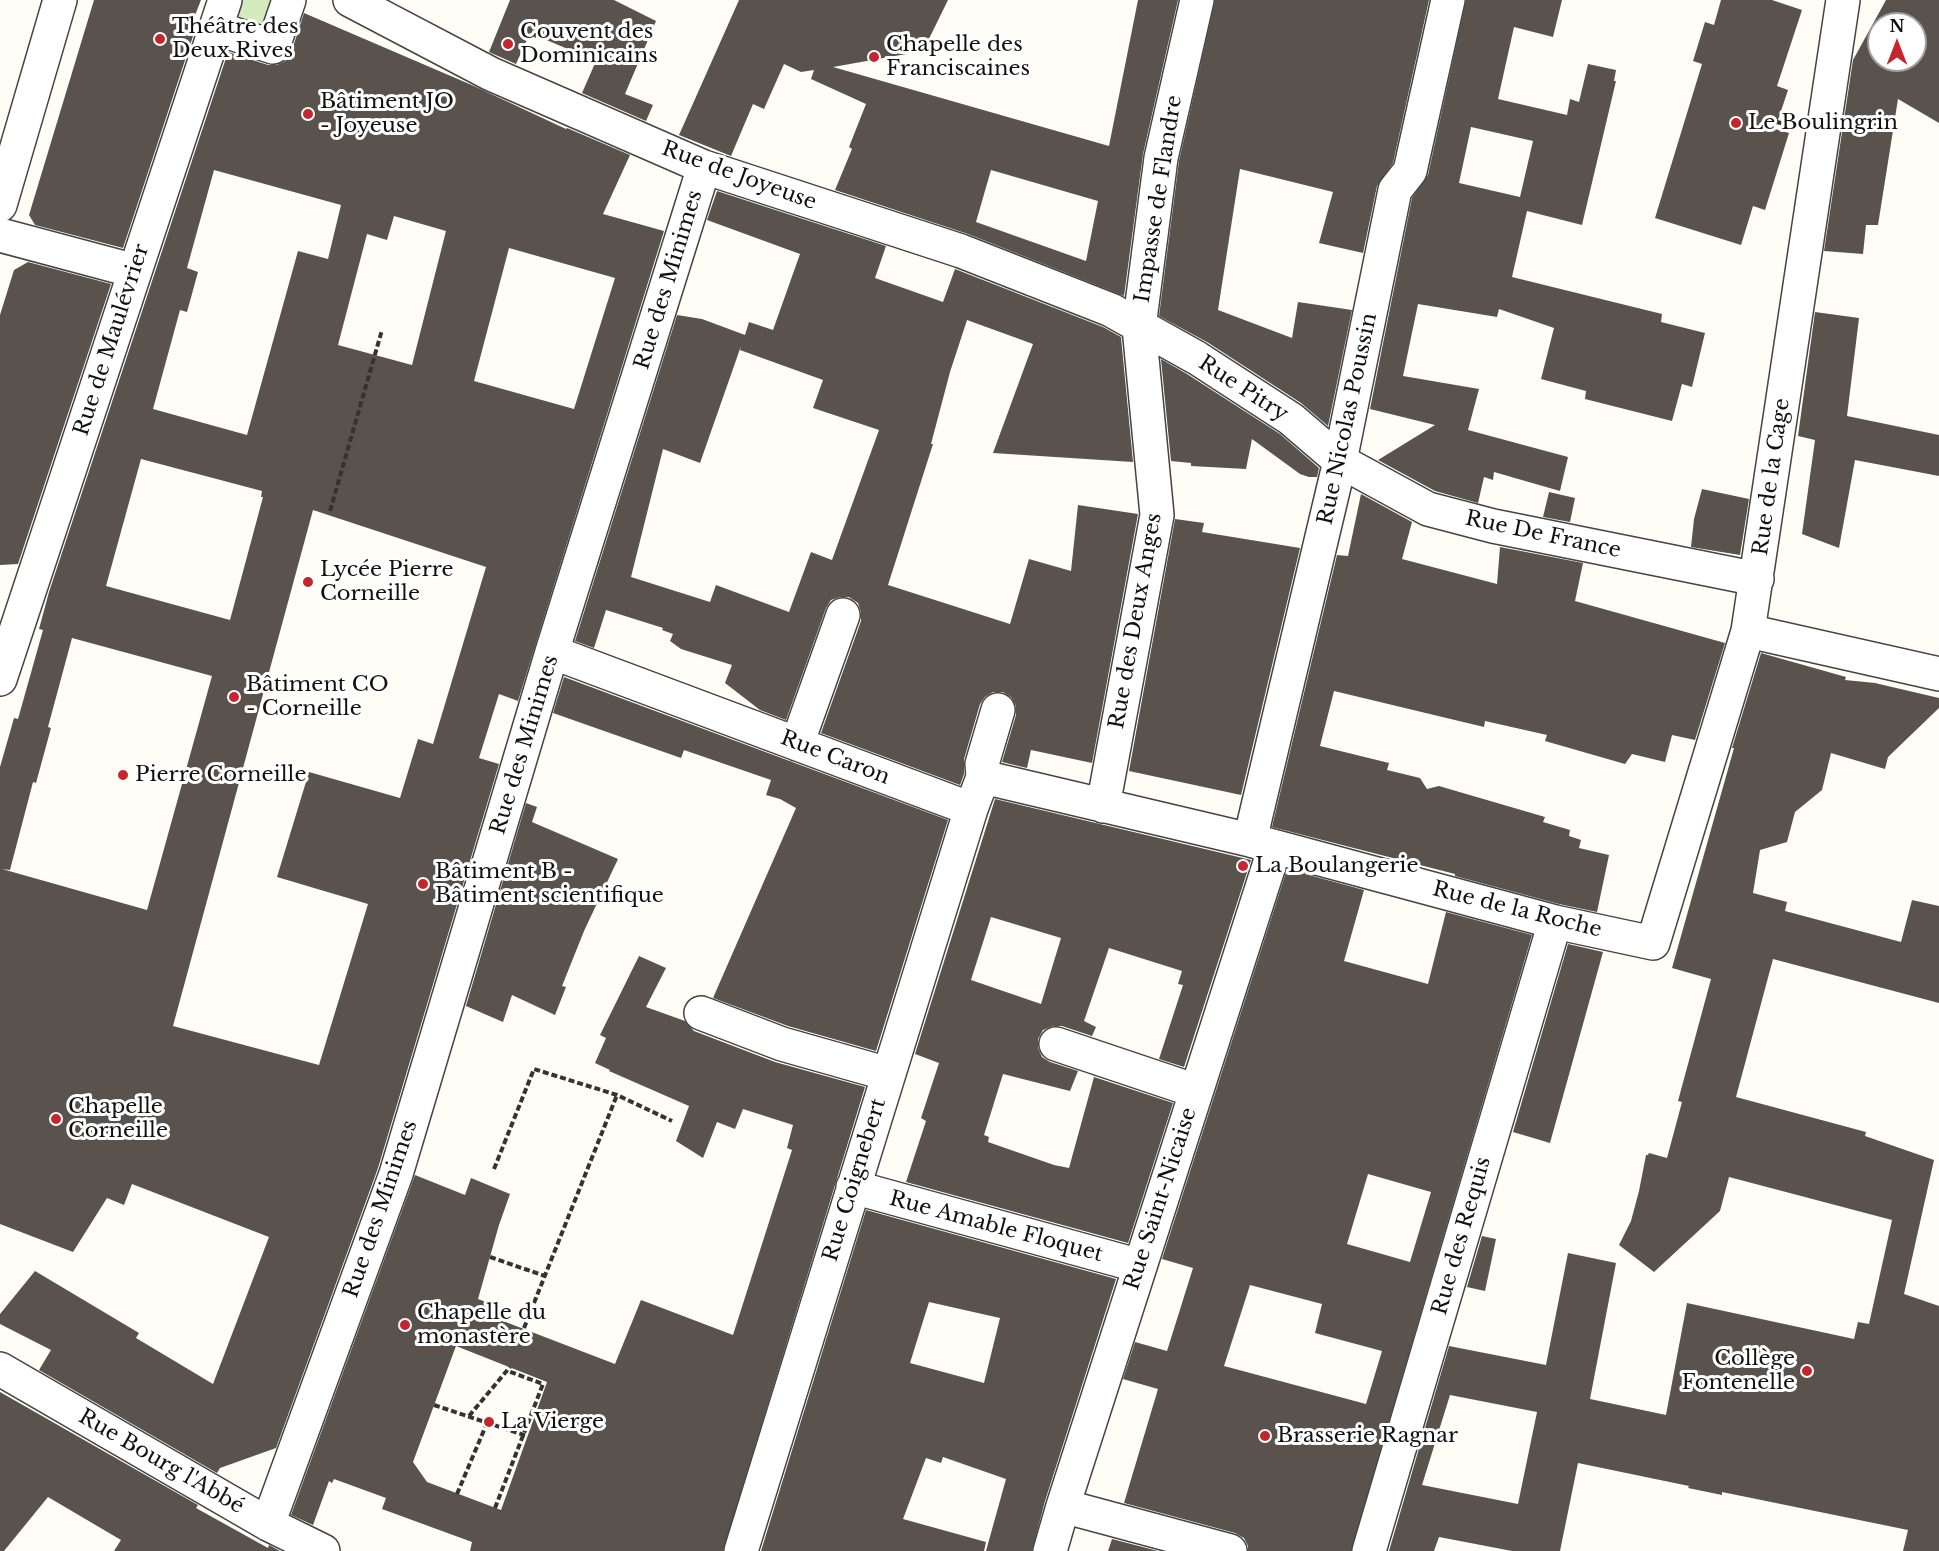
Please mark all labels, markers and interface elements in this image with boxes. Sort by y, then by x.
north arrow [1867,12,1927,72]
place label: Théâtre des Deux Rives [172,14,299,64]
text: N [1889,16,1905,36]
place label: Couvent des Dominicains [520,19,658,69]
marker: Théâtre des Deux Rives [153,32,167,46]
place label: Chapelle des Franciscaines [886,32,1030,82]
marker: Couvent des Dominicains [501,37,515,51]
marker: Chapelle des Franciscaines [867,50,881,64]
place label: Bâtiment JO - Joyeuse [320,89,454,139]
street label: Impasse de Flandre [1130,94,1188,304]
marker: Bâtiment JO - Joyeuse [301,107,315,121]
place label: Le Boulingrin [1748,110,1898,136]
marker: Le Boulingrin [1729,116,1743,130]
street label: Rue de Joyeuse [658,136,820,216]
street label: Rue des Minimes [630,187,708,373]
street label: Rue de Maulévrier [69,241,155,439]
street label: Rue Nicolas Poussin [1313,311,1383,527]
street label: Rue Pitry [1194,351,1292,427]
street label: Rue de la Cage [1749,397,1795,557]
street label: Rue De France [1463,506,1623,564]
street label: Rue des Deux Anges [1105,511,1167,731]
place label: Lycée Pierre Corneille [320,557,453,607]
marker: Lycée Pierre Corneille [301,575,315,589]
street label: Rue des Minimes [486,652,564,838]
place label: Bâtiment CO - Corneille [246,672,389,722]
marker: Bâtiment CO - Corneille [227,690,241,704]
street label: Rue Caron [777,726,893,790]
place label: Pierre Corneille [135,762,306,788]
marker: Pierre Corneille [116,768,130,782]
place label: La Boulangerie [1255,853,1418,879]
place label: Bâtiment B - Bâtiment scientifique [435,859,664,909]
marker: La Boulangerie [1236,859,1250,873]
marker: Bâtiment B - Bâtiment scientifique [416,877,430,891]
street label: Rue de la Roche [1430,877,1604,943]
place label: Chapelle Corneille [68,1094,168,1144]
street label: Rue Coignebert [818,1095,892,1265]
street label: Rue Saint-Nicaise [1120,1105,1202,1293]
marker: Chapelle Corneille [49,1112,63,1126]
street label: Rue des Minimes [339,1117,423,1301]
street label: Rue des Requis [1427,1154,1497,1318]
street label: Rue Amable Floquet [886,1186,1106,1268]
place label: Chapelle du monastère [417,1300,546,1350]
marker: Chapelle du monastère [398,1318,412,1332]
place label: Collège Fontenelle [1681,1346,1795,1396]
marker: Collège Fontenelle [1800,1364,1814,1378]
street label: Rue Bourg l'Abbé [74,1404,248,1520]
place label: La Vierge [501,1409,604,1435]
marker: La Vierge [482,1415,496,1429]
place label: Brasserie Ragnar [1277,1423,1458,1449]
marker: Brasserie Ragnar [1258,1429,1272,1443]

